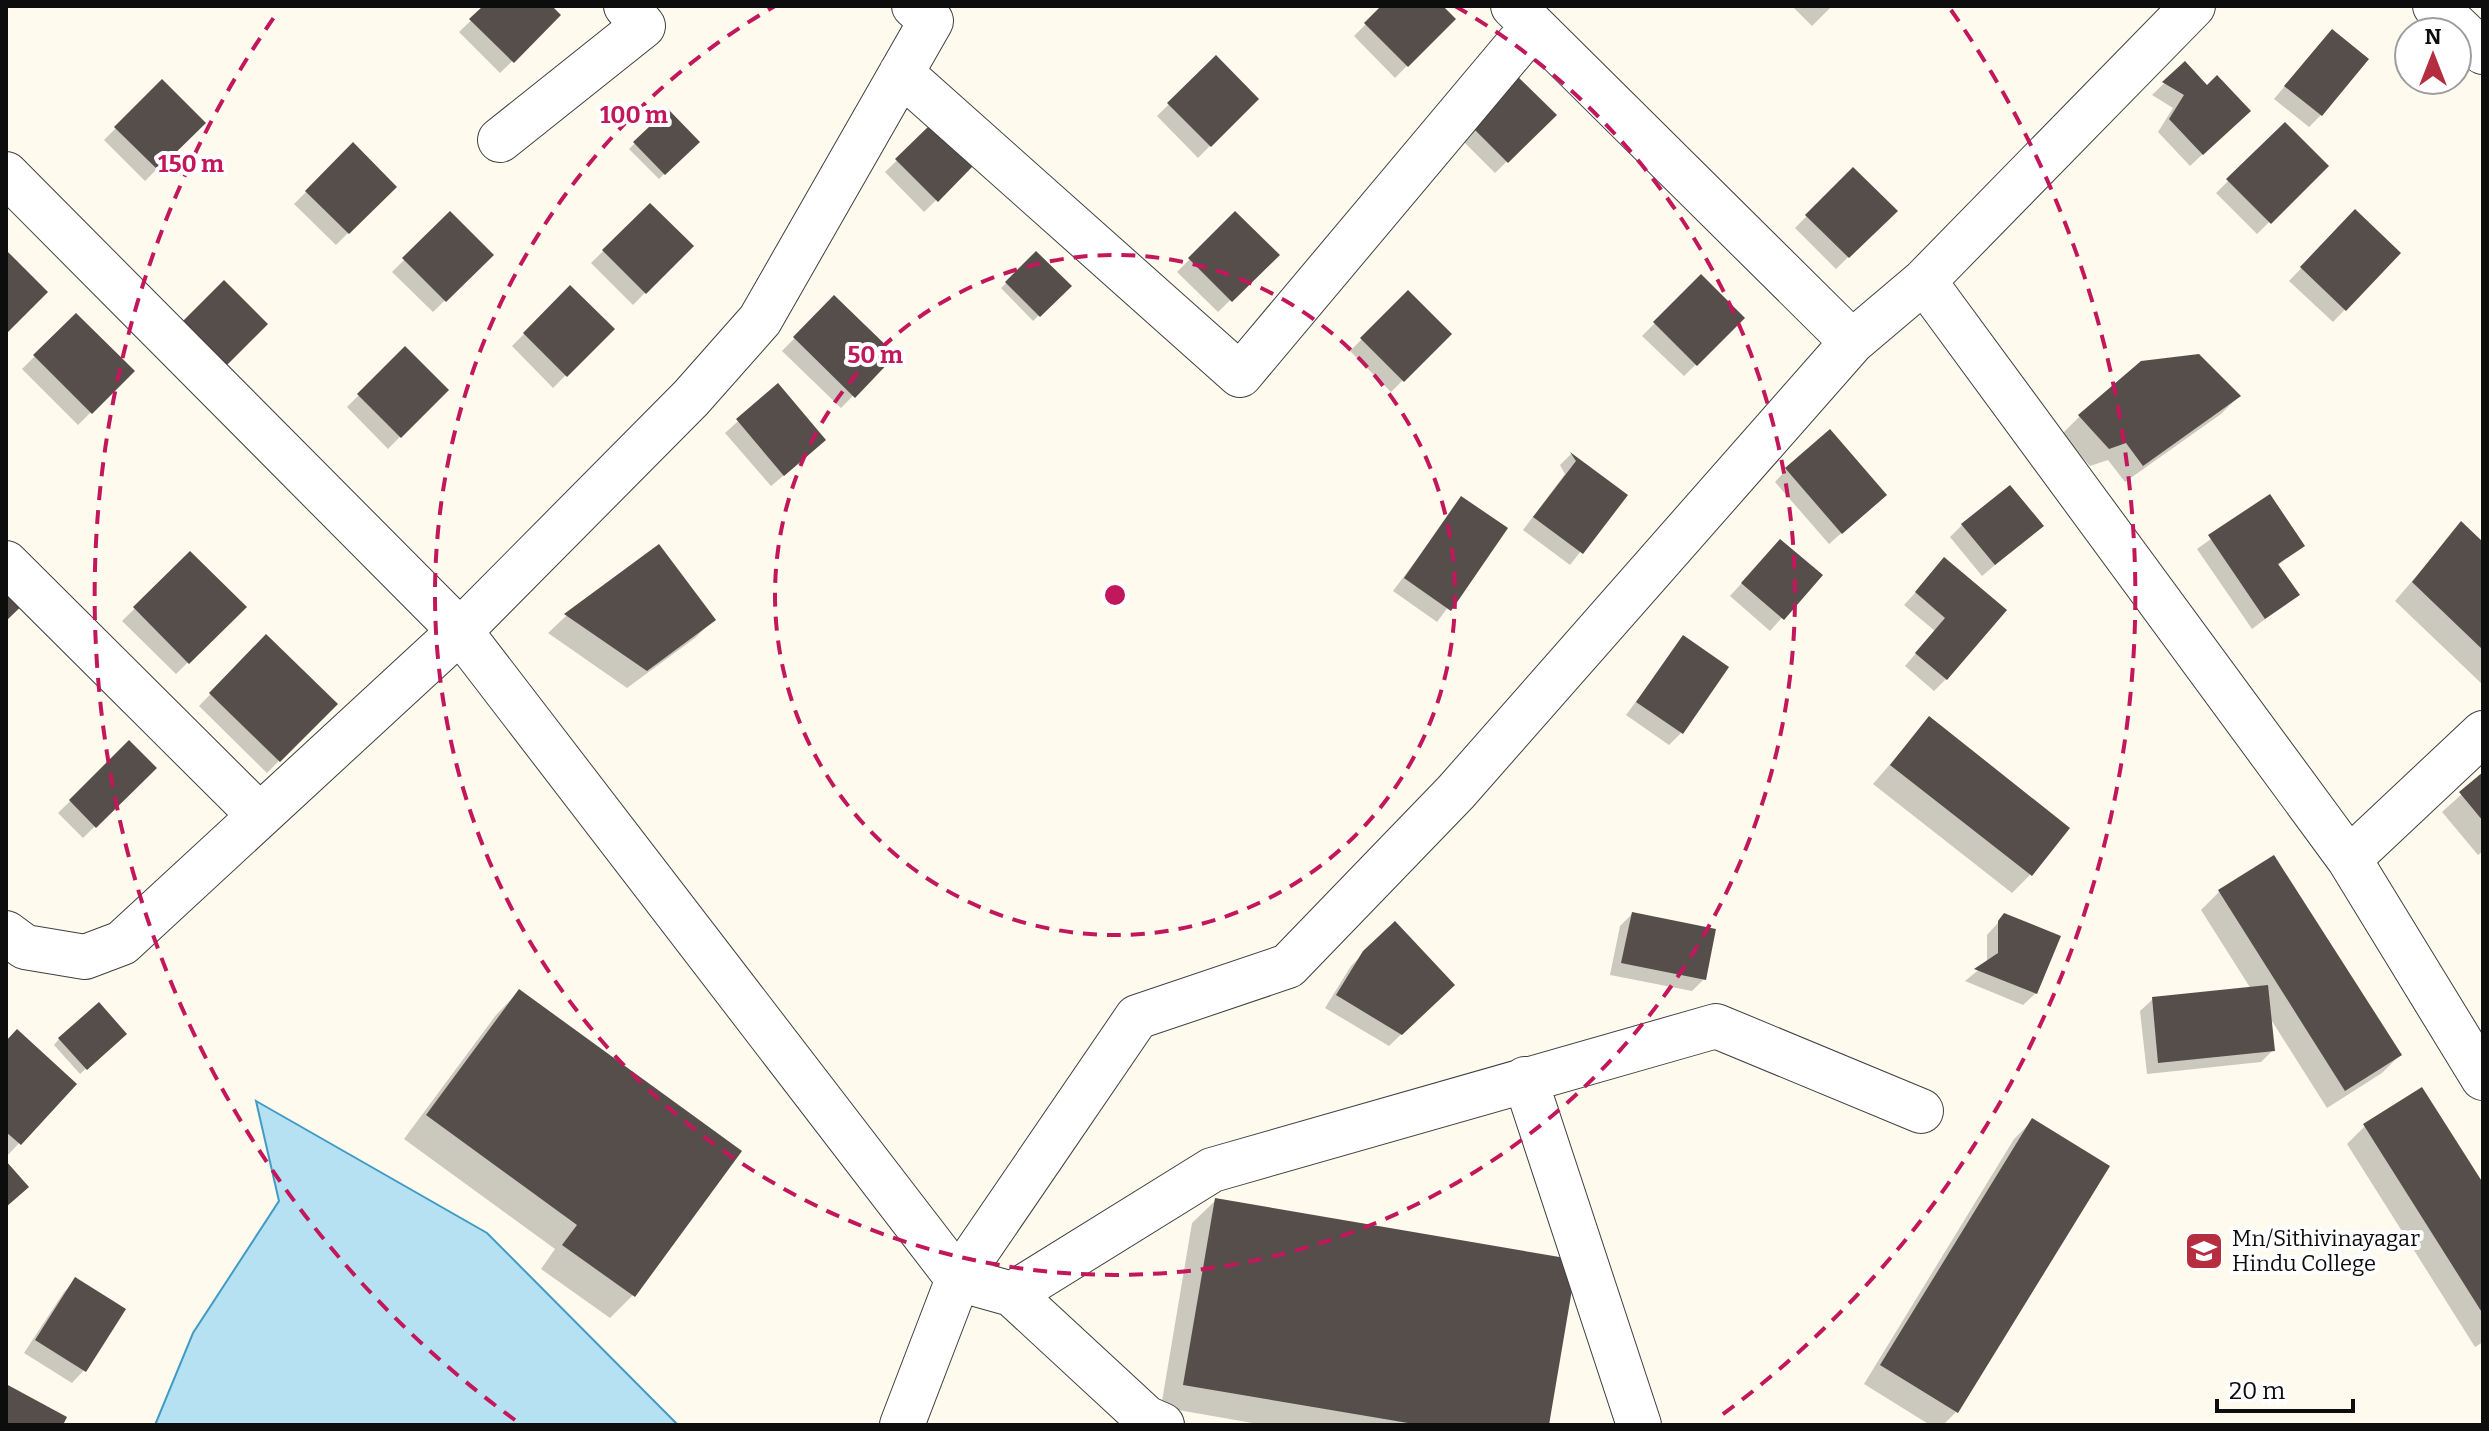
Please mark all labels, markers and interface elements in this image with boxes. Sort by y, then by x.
north arrow [2393,16,2473,96]
text: N [2425,23,2442,50]
text: 100 m [600,101,668,129]
text: 150 m [158,150,224,178]
text: 50 m [847,341,903,369]
centre of rings [1101,581,1129,609]
place label: Mn/Sithivinayagar Hindu College [2232,1225,2420,1277]
school or university icon: Mn/Sithivinayagar Hindu College [2183,1230,2225,1272]
scale bar [2217,1363,2353,1413]
text: 20 m [2229,1377,2285,1405]

